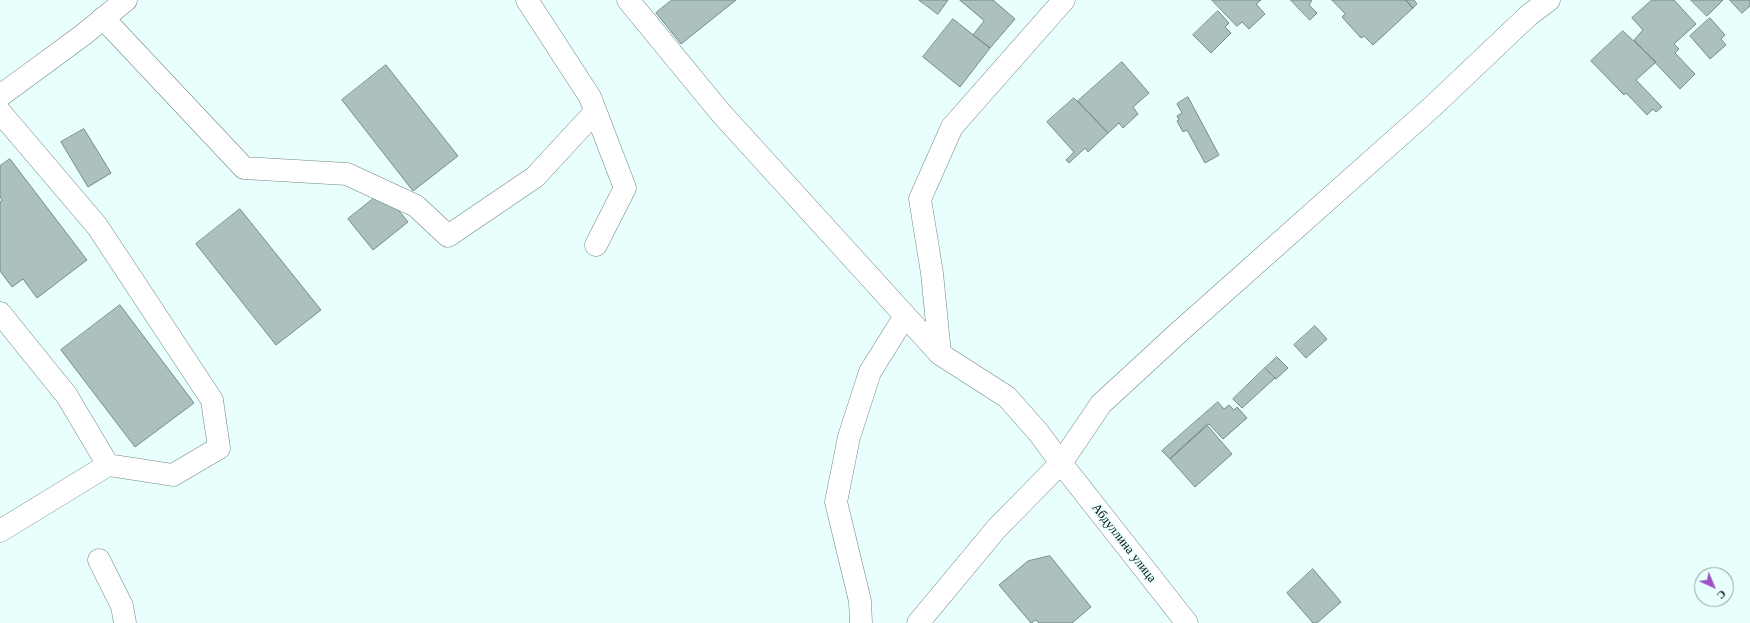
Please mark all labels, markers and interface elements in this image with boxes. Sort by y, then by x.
street label: Абдуллина улица [1088,500,1160,586]
north arrow [1694,567,1734,607]
text: С [1714,587,1729,603]

